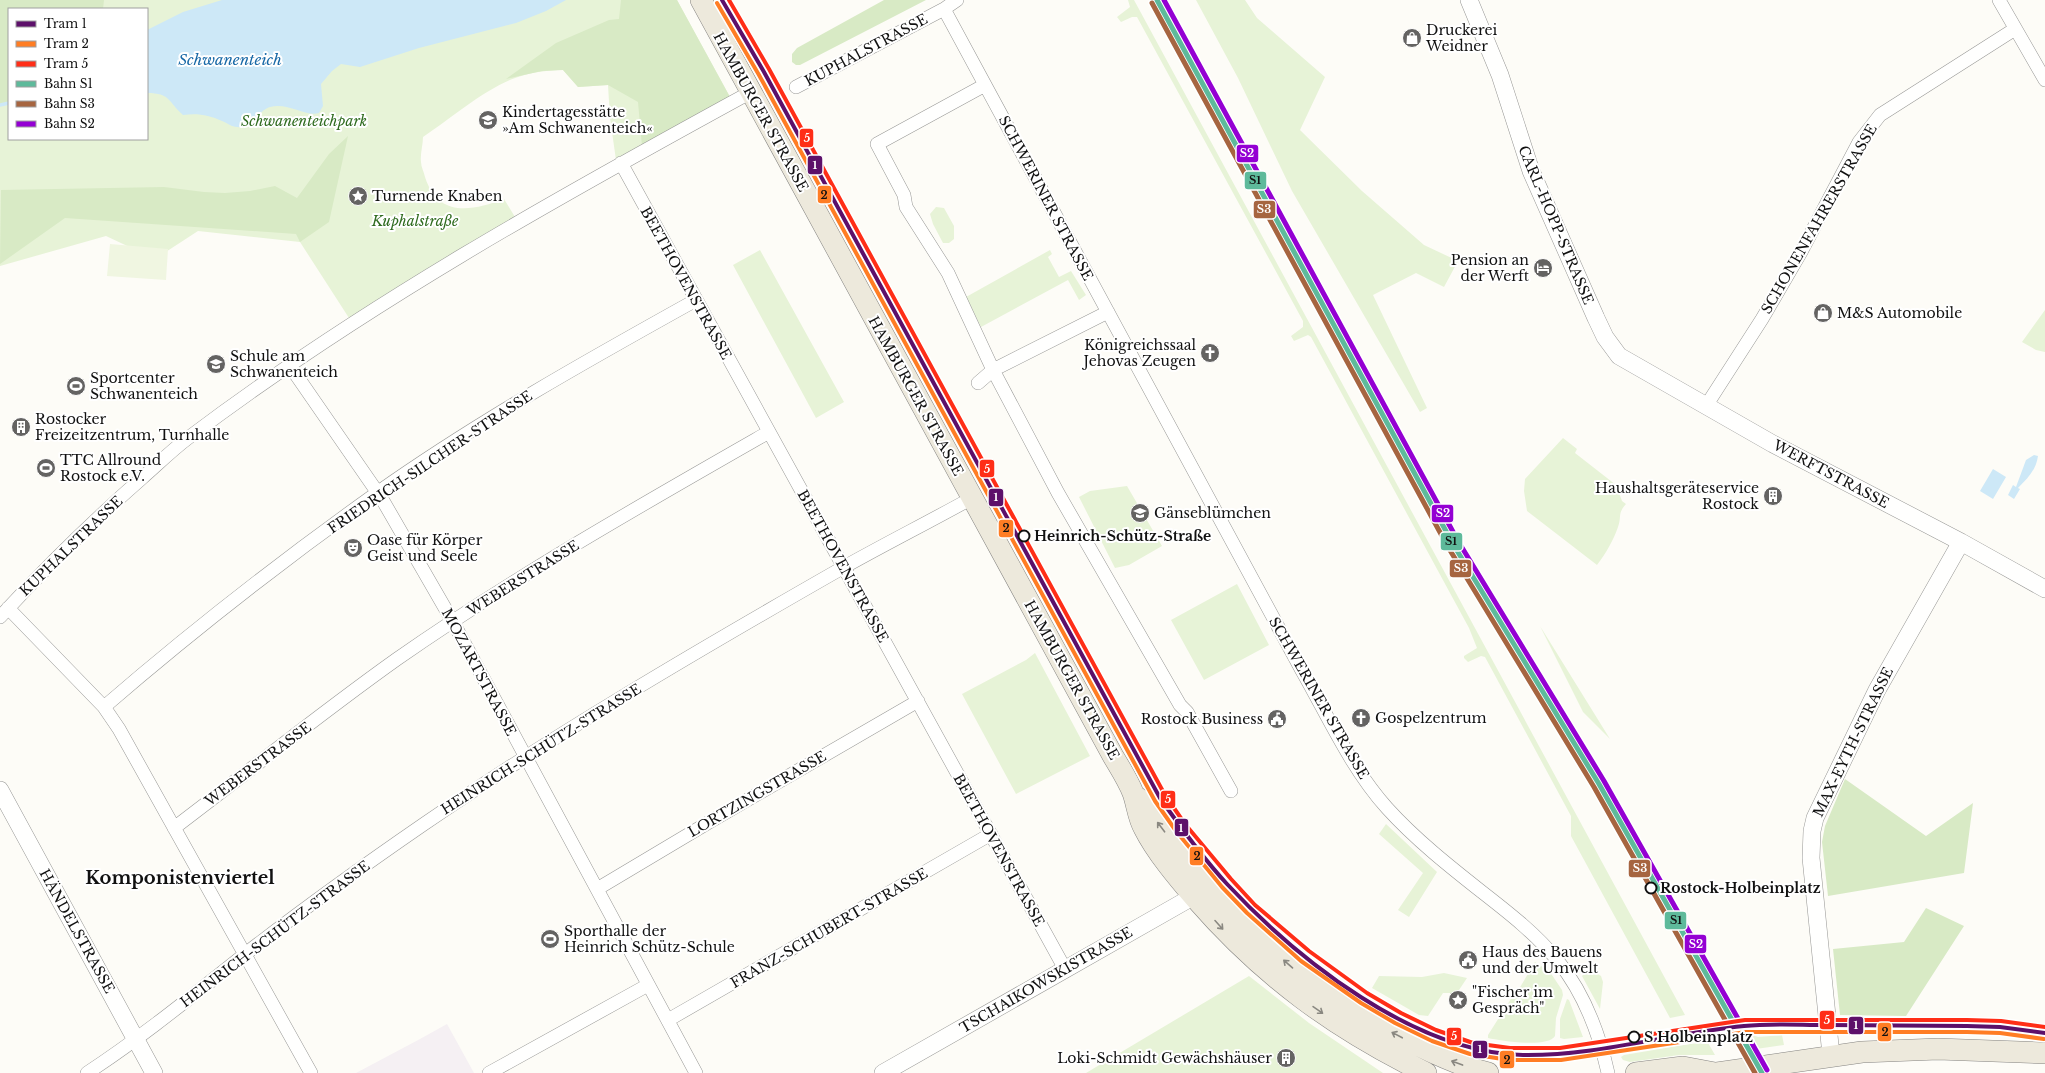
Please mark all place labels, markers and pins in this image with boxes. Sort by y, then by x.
place label: Druckerei Weidner [1425,21,1498,55]
shop icon: Druckerei Weidner [1401,27,1423,49]
place label: Kindertagesstätte »Am Schwanenteich« [502,103,653,137]
school or university icon: Kindertagesstätte »Am Schwanenteich« [477,109,499,131]
place icon: Turnende Knaben [347,185,369,207]
place label: Turnende Knaben [372,187,503,205]
place label: Pension an der Werft [1451,251,1530,285]
hotel icon: Pension an der Werft [1532,257,1554,279]
shop icon: M&S Automobile [1812,302,1834,324]
place label: M&S Automobile [1837,304,1962,322]
place label: Königreichssaal Jehovas Zeugen [1082,336,1196,370]
church icon: Königreichssaal Jehovas Zeugen [1199,342,1221,364]
place label: Schule am Schwanenteich [230,347,338,381]
school or university icon: Schule am Schwanenteich [205,353,227,375]
place label: Sportcenter Schwanenteich [90,369,198,403]
sports icon: Sportcenter Schwanenteich [65,375,87,397]
place label: Rostocker Freizeitzentrum, Turnhalle [35,410,229,444]
building icon: Rostocker Freizeitzentrum, Turnhalle [10,416,32,438]
place label: TTC Allround Rostock e.V. [60,451,162,485]
sports icon: TTC Allround Rostock e.V. [35,457,57,479]
place label: Haushaltsgeräteservice Rostock [1595,479,1759,513]
building icon: Haushaltsgeräteservice Rostock [1762,485,1784,507]
school or university icon: Gänseblümchen [1129,502,1151,524]
place label: Gänseblümchen [1154,504,1271,522]
place label: Heinrich-Schütz-Straße [1034,527,1211,545]
marker: Heinrich-Schütz-Straße [1017,529,1031,543]
place label: Oase für Körper Geist und Seele [367,531,483,565]
theatre icon: Oase für Körper Geist und Seele [342,537,364,559]
church icon: Gospelzentrum [1350,707,1372,729]
public building icon: Rostock Business [1266,708,1288,730]
place label: Gospelzentrum [1375,709,1487,727]
place label: Rostock Business [1141,710,1263,728]
place label: Rostock-Holbeinplatz [1660,879,1821,897]
marker: Rostock-Holbeinplatz [1644,881,1658,895]
place label: Sporthalle der Heinrich Schütz-Schule [564,922,735,956]
sports icon: Sporthalle der Heinrich Schütz-Schule [539,928,561,950]
place label: Haus des Bauens und der Umwelt [1482,943,1602,977]
public building icon: Haus des Bauens und der Umwelt [1457,949,1479,971]
place label: "Fischer im Gespräch" [1472,983,1553,1017]
place icon: "Fischer im Gespräch" [1447,989,1469,1011]
place label: S Holbeinplatz [1644,1028,1753,1046]
marker: S Holbeinplatz [1627,1030,1641,1044]
building icon: Loki-Schmidt Gewächshäuser [1275,1047,1297,1069]
place label: Loki-Schmidt Gewächshäuser [1057,1049,1272,1067]

